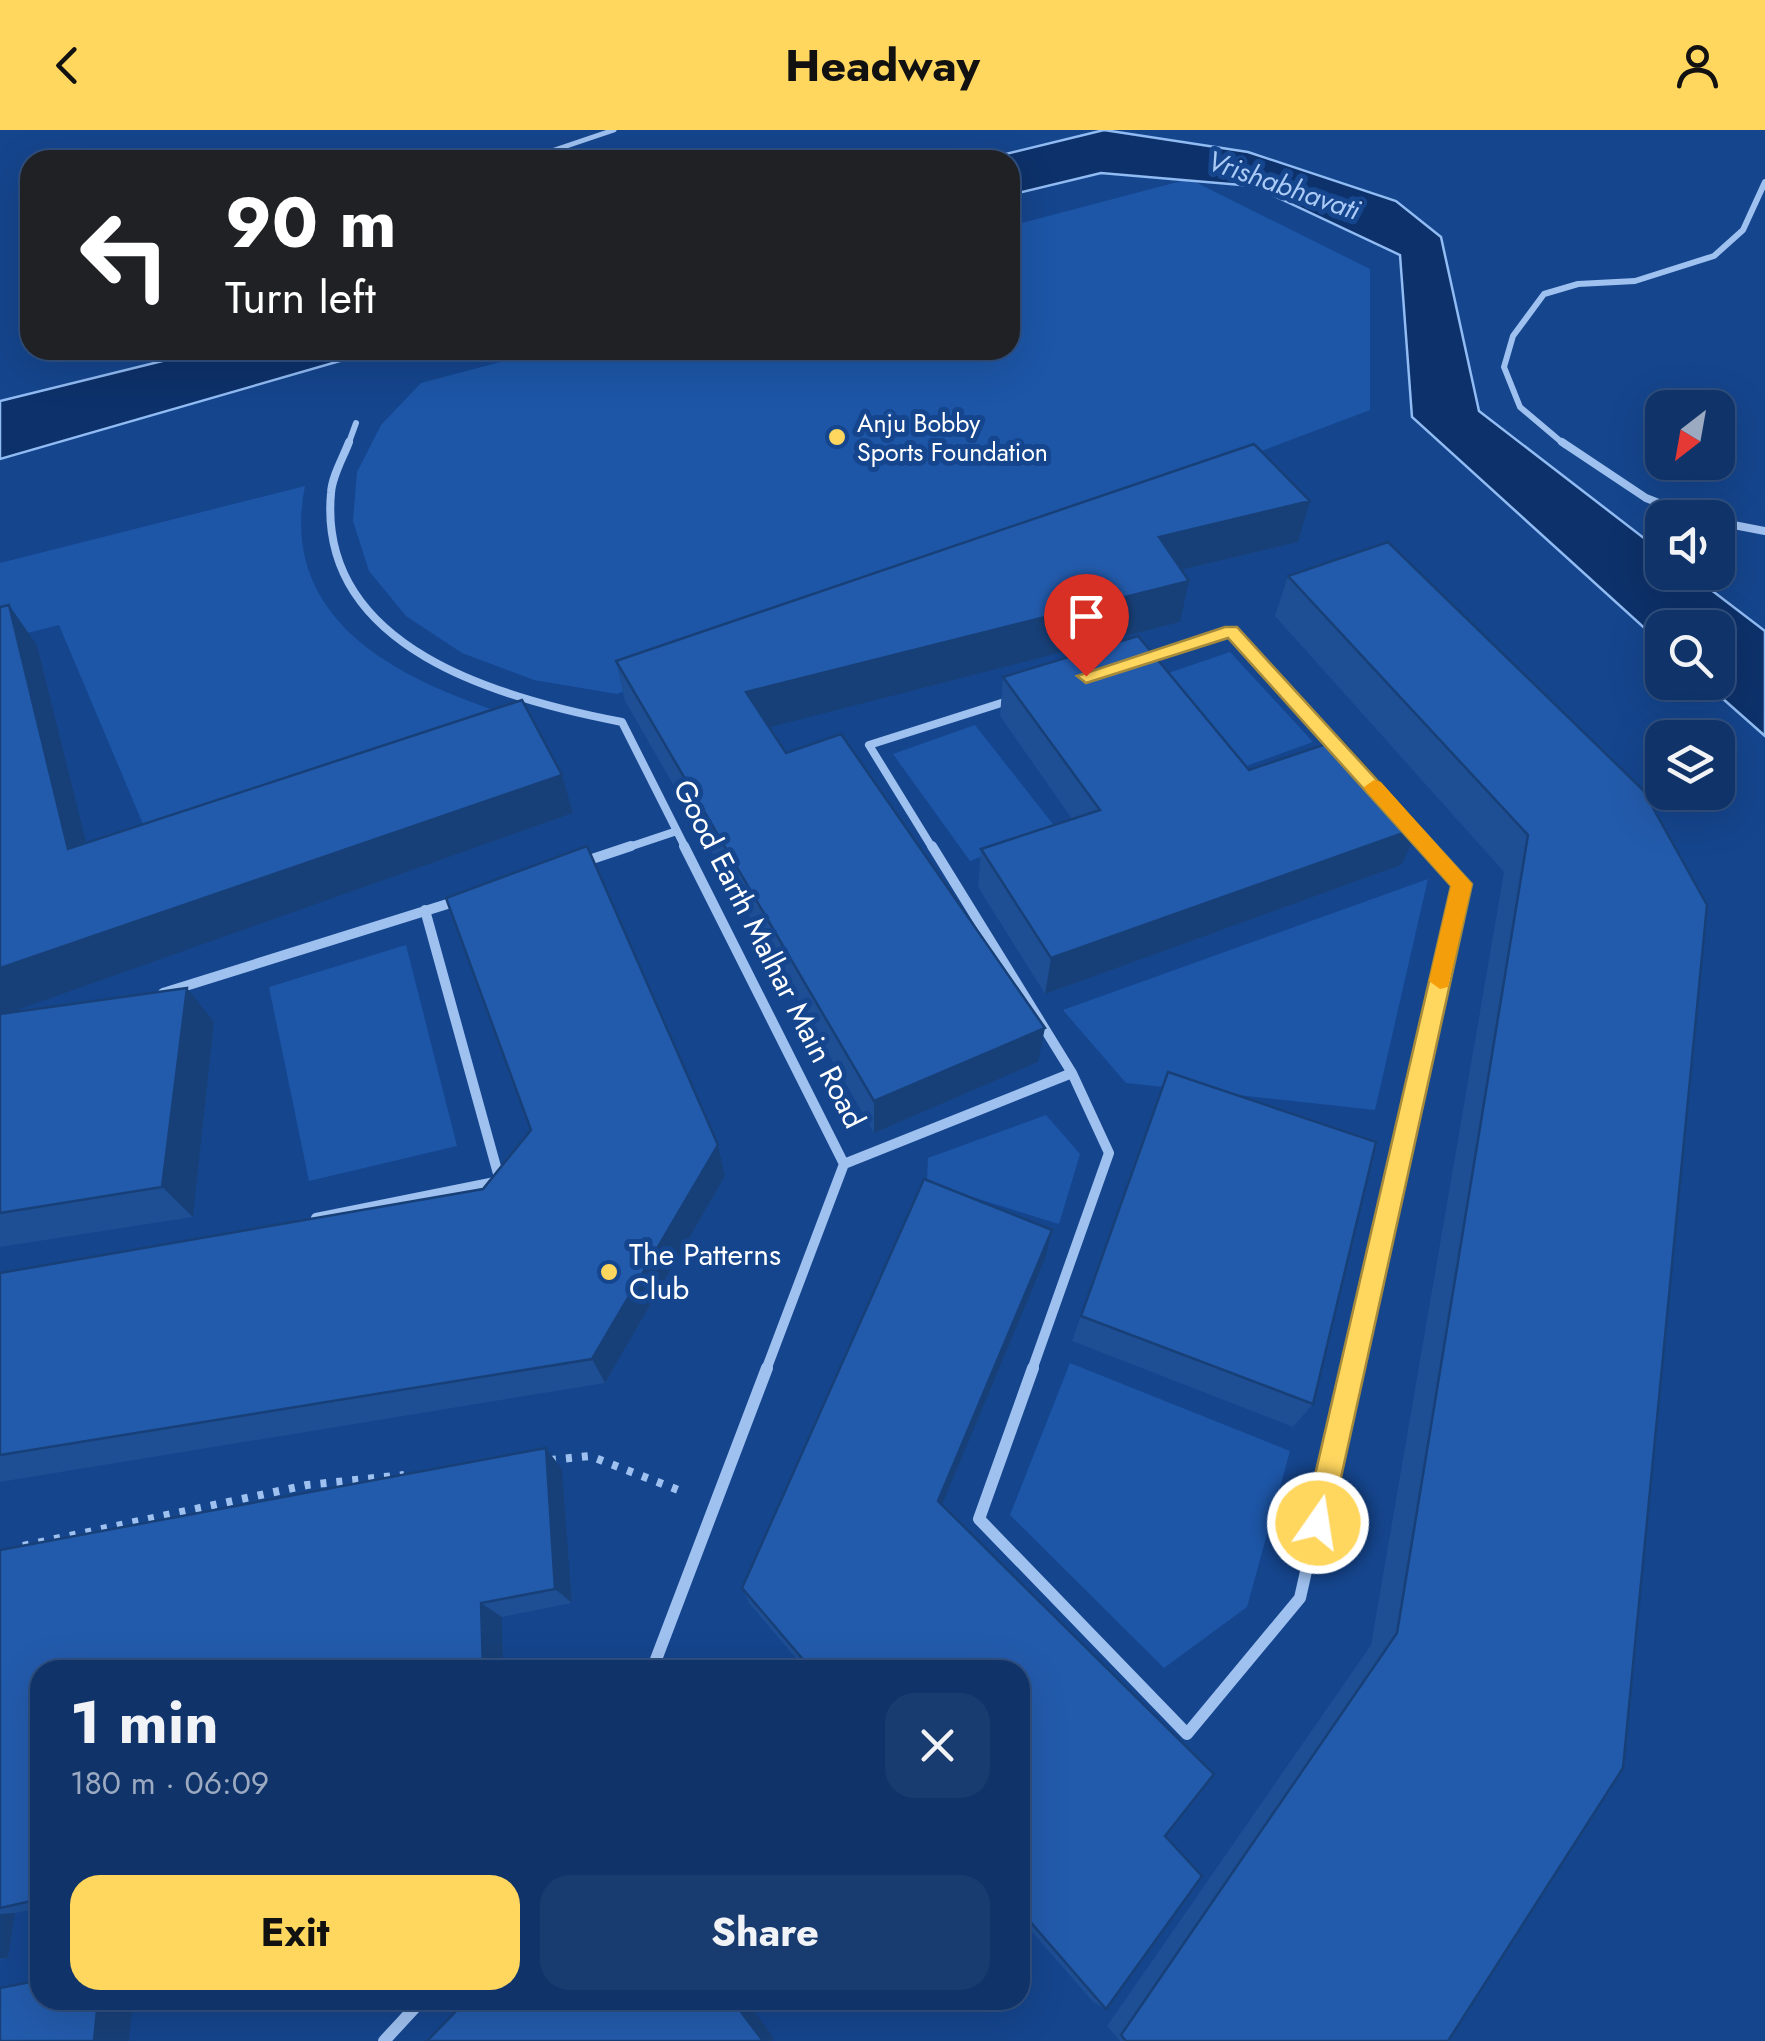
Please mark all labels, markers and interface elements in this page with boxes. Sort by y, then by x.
text: Headway [785,33,980,98]
icon: back [40,38,95,93]
icon: person [1670,38,1725,93]
water label: Vrishabhavati [1202,140,1367,231]
text: 90 m [225,172,397,273]
icon: left [60,190,190,320]
text: Turn left [225,265,376,330]
north arrow [1645,390,1735,480]
map controls [1645,390,1735,810]
place label: Anju Bobby Sports Foundation [857,405,1048,470]
marker: Anju Bobby Sports Foundation [826,426,848,448]
button: sound [1645,500,1735,590]
pin [1044,574,1129,677]
icon: arrive [1059,589,1114,644]
button: search [1645,610,1735,700]
button: layers [1645,720,1735,810]
street label: Good Earth Malhar Main Road [663,772,876,1136]
place label: The Patterns Club [629,1233,781,1310]
marker: The Patterns Club [598,1261,620,1283]
position arrow [1266,1471,1370,1575]
text: 1 min [70,1679,219,1766]
button: close [885,1693,990,1798]
text: 180 m · 06:09 [70,1760,269,1806]
button: Exit [70,1875,520,1990]
button: Share [540,1875,990,1990]

